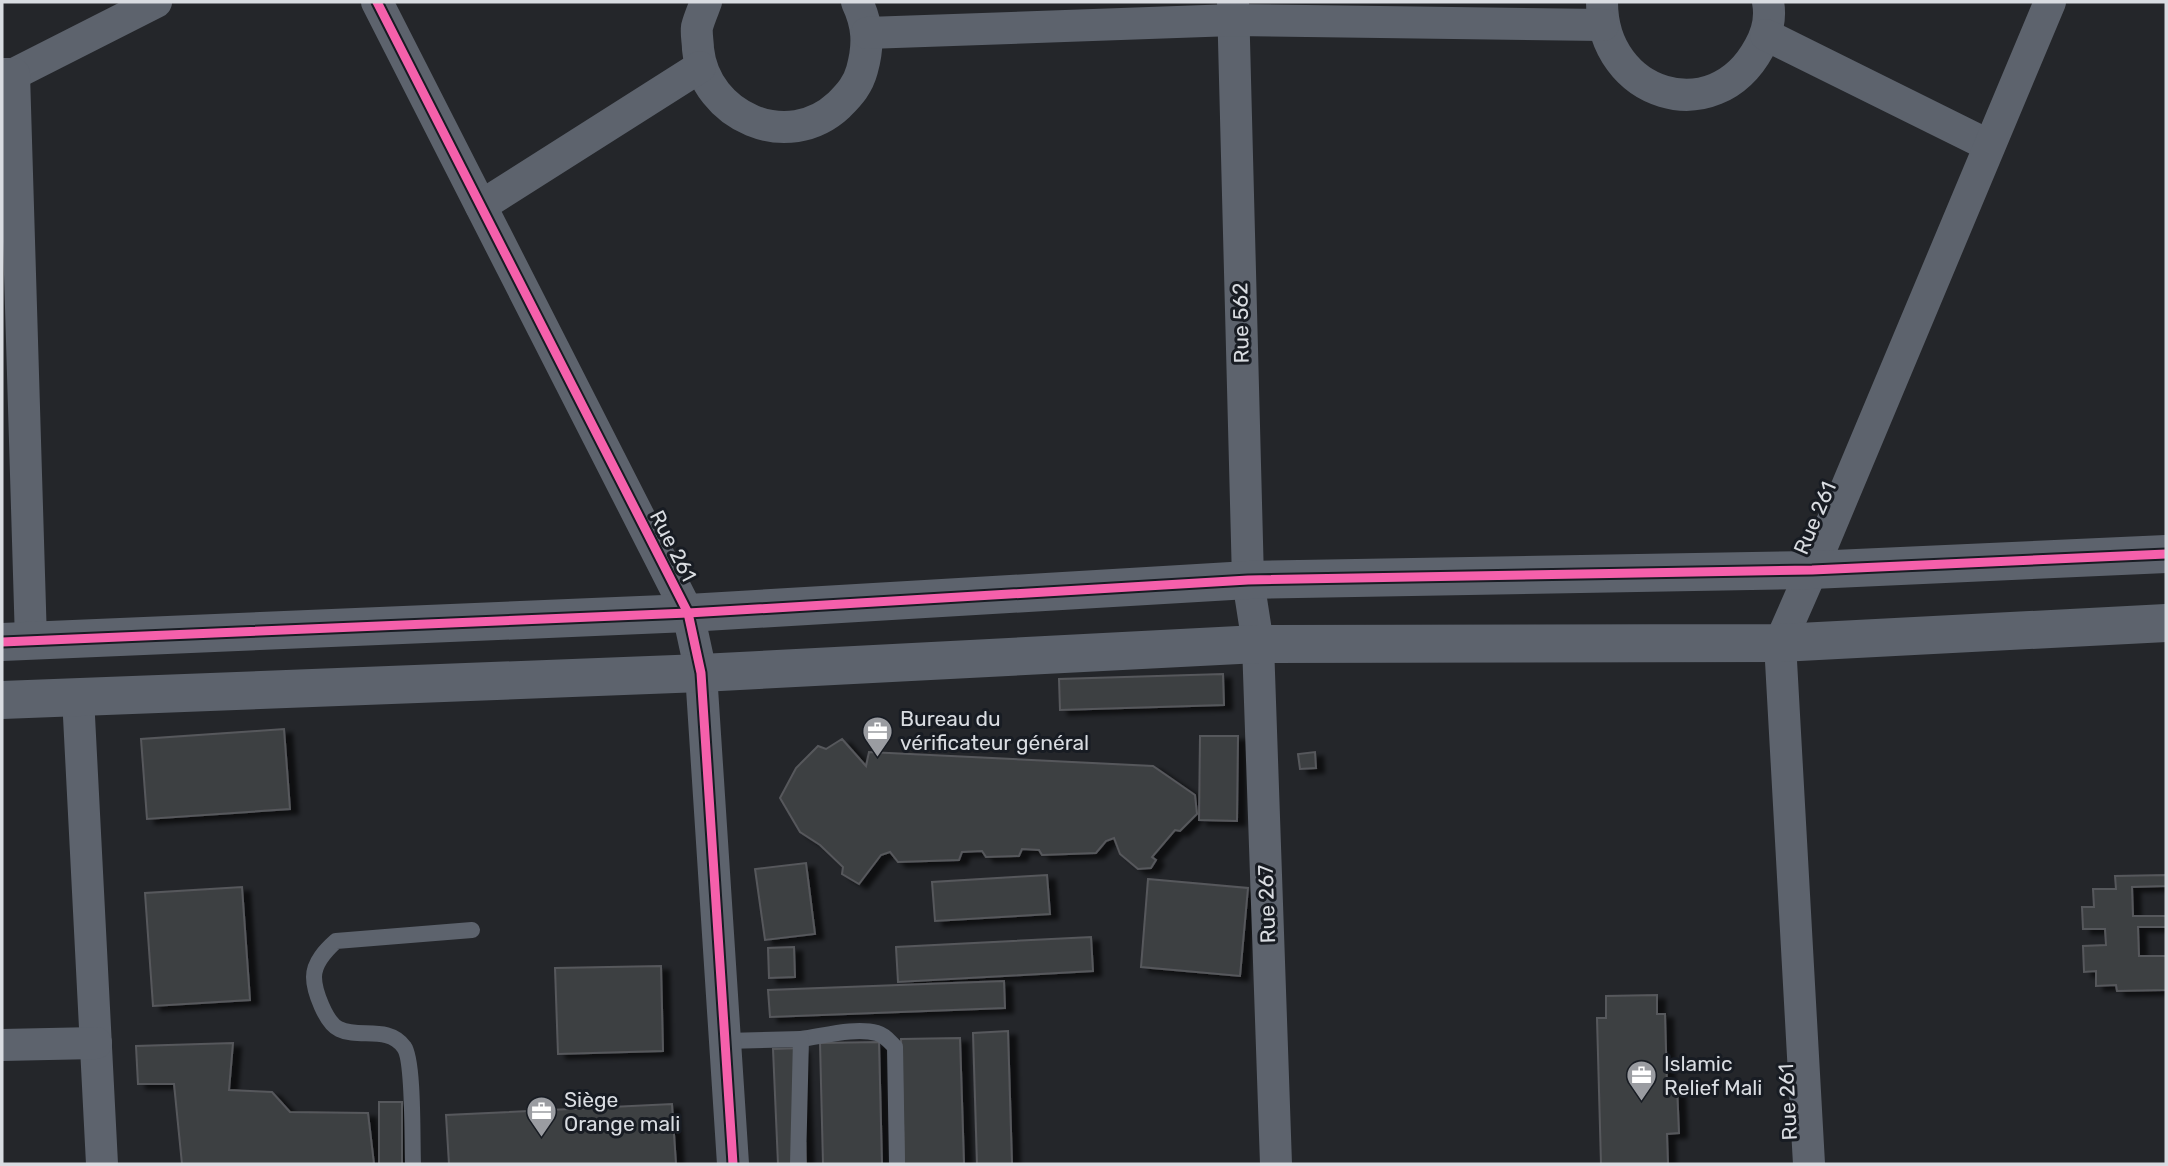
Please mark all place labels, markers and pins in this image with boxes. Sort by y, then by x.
place label: Bureau du vérificateur général [900,706,1089,755]
office icon: Bureau du vérificateur général [860,714,894,758]
place label: Islamic Relief Mali [1664,1051,1762,1100]
office icon: Islamic Relief Mali [1624,1059,1658,1103]
place label: Siège Orange mali [564,1087,680,1136]
office icon: Siège Orange mali [524,1095,558,1139]

